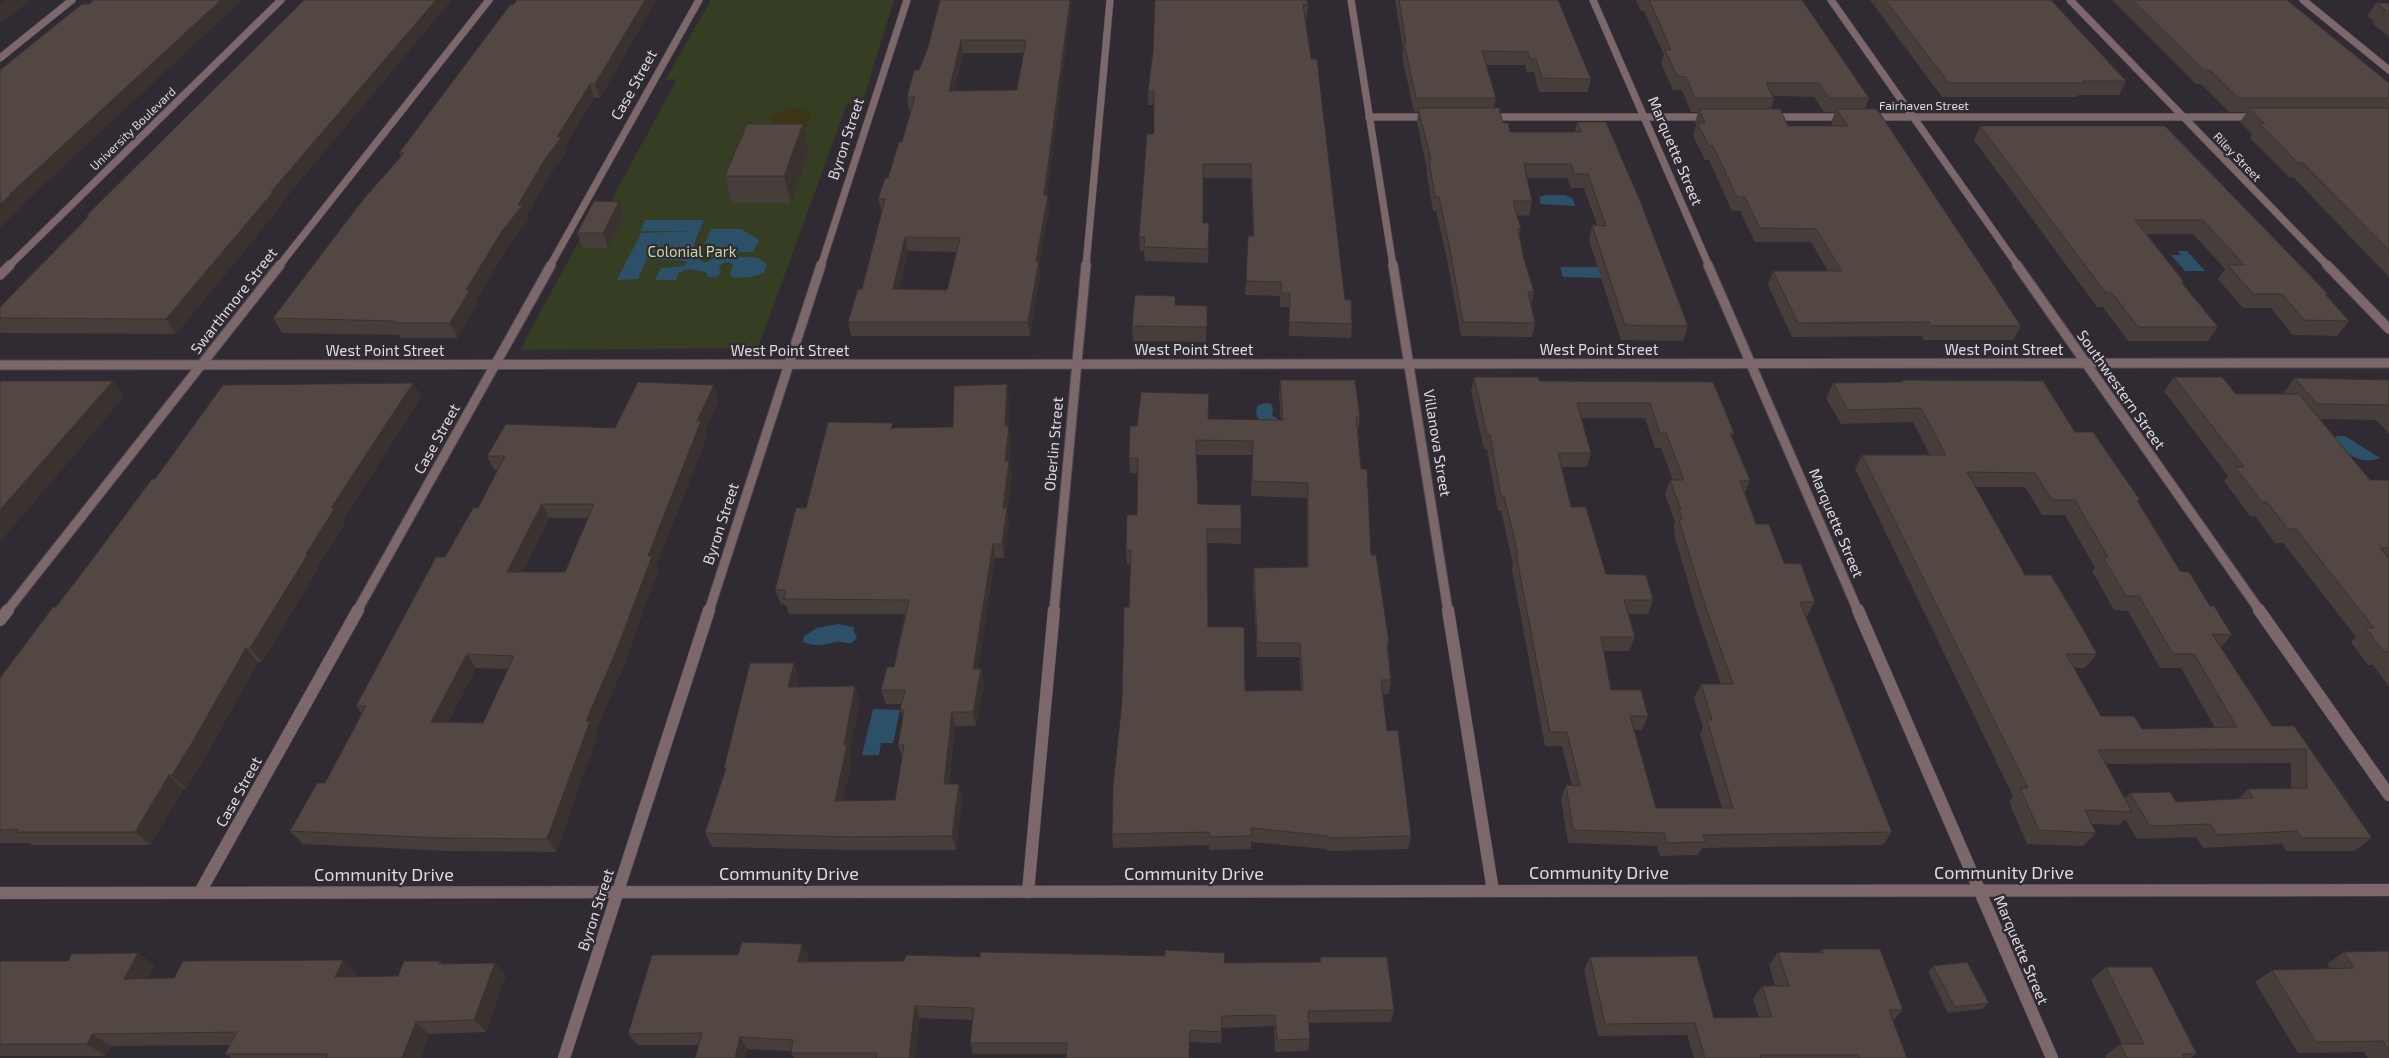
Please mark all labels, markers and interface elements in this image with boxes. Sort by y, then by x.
street label: Case Street [606,46,660,123]
street label: University Boulevard [87,84,178,173]
street label: Marquette Street [1645,93,1707,208]
street label: Byron Street [823,95,867,182]
street label: Fairhaven Street [1879,98,1969,112]
street label: Riley Street [2211,129,2265,184]
park label: Colonial Park [648,242,737,260]
street label: Swarthmore Street [186,243,280,357]
street label: Southwestern Street [2074,326,2170,453]
street label: West Point Street [1134,340,1254,358]
street label: West Point Street [1539,340,1659,358]
street label: West Point Street [1944,340,2064,358]
street label: West Point Street [325,341,445,359]
street label: West Point Street [730,341,850,359]
street label: Villanova Street [1421,388,1455,498]
street label: Oberlin Street [1040,396,1066,492]
street label: Case Street [409,400,463,477]
street label: Marquette Street [1806,465,1868,580]
street label: Byron Street [698,480,742,567]
street label: Case Street [211,753,265,830]
street label: Community Drive [1529,861,1669,883]
street label: Community Drive [1934,861,2074,883]
street label: Community Drive [719,862,859,884]
street label: Community Drive [1124,862,1264,884]
street label: Community Drive [314,863,454,885]
street label: Byron Street [573,866,617,953]
street label: Marquette Street [1991,892,2053,1007]

